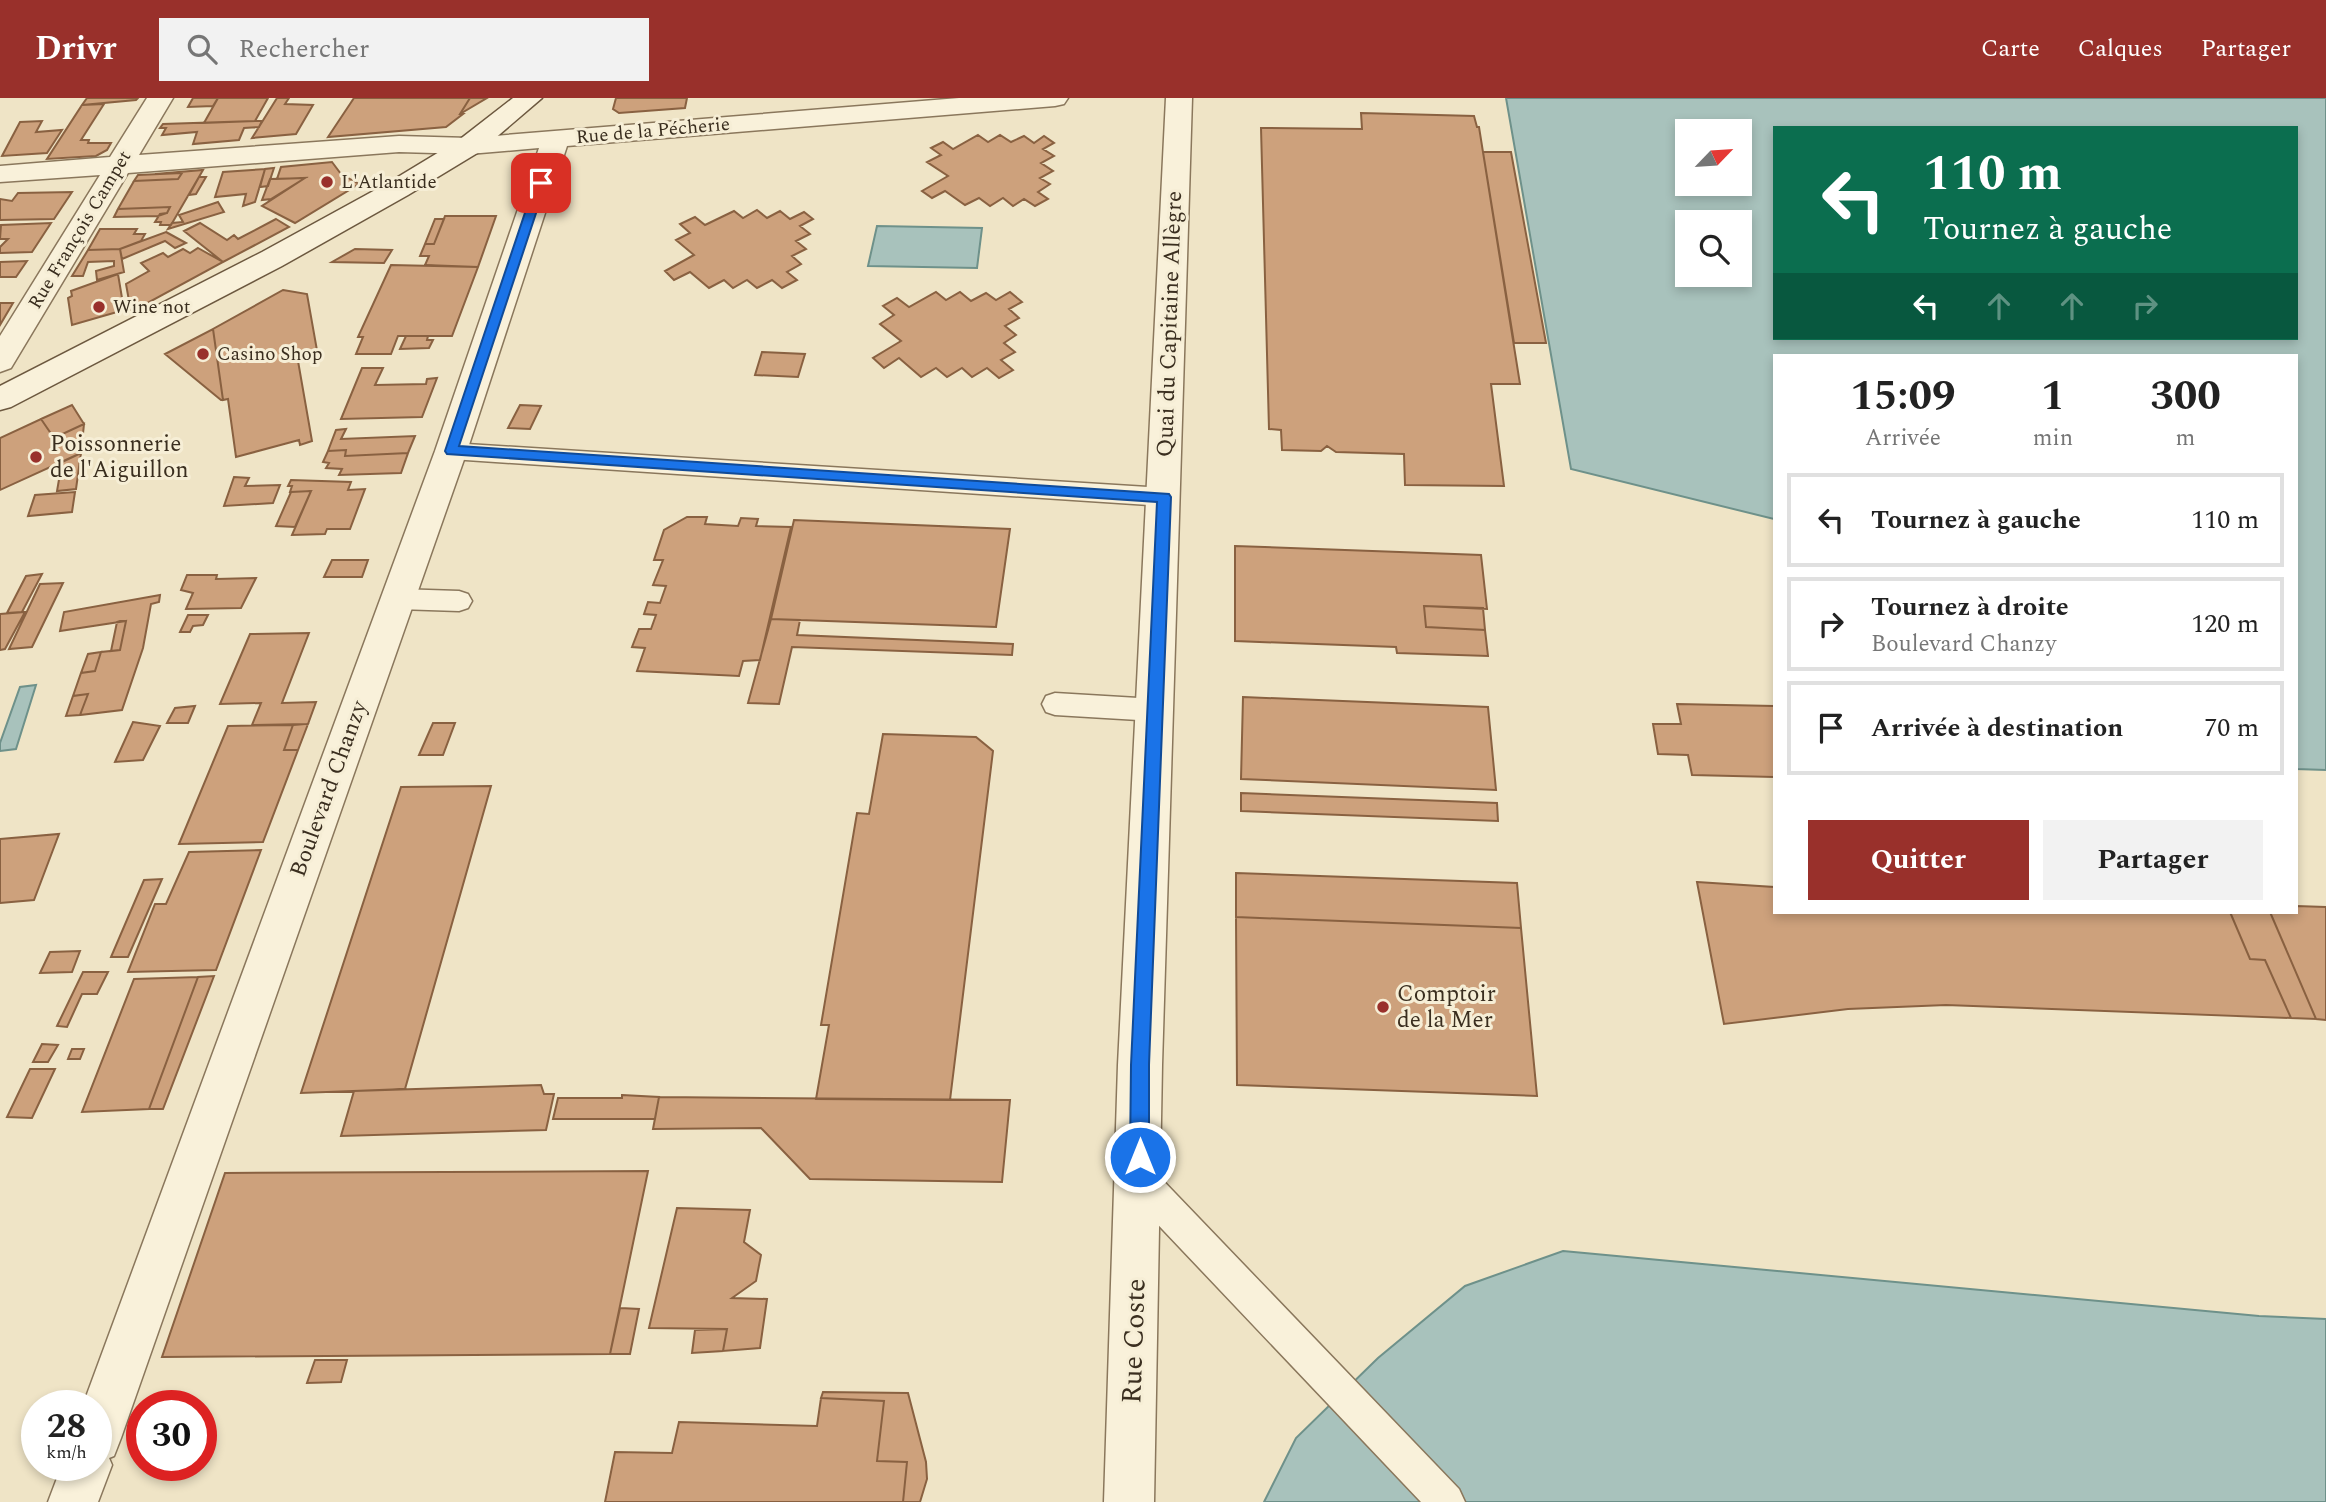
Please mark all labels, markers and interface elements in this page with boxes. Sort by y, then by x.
search box [159,18,649,81]
text: Drivr [35,24,117,74]
text: Rechercher [239,29,369,69]
icon: search [183,30,221,68]
text: Carte [1981,31,2040,67]
text: Calques [2078,31,2163,67]
text: Partager [2201,31,2291,67]
street label: Rue de la Pécherie [575,110,731,152]
north arrow [1675,119,1752,196]
map controls [1675,119,1752,287]
text: 110 m [1923,137,2062,212]
street label: Rue François Campet [21,145,139,315]
pin [511,153,571,213]
icon: left [1808,154,1899,245]
icon: arrive [522,164,560,202]
place label: L'Atlantide [341,168,437,197]
marker: L'Atlantide [319,174,335,190]
street label: Quai du Capitaine Allègre [1148,190,1192,458]
text: Tournez à gauche [1923,205,2172,254]
button: search [1675,210,1752,287]
icon: left [1907,287,1945,325]
icon: ahead [1980,287,2018,325]
icon: ahead [2053,287,2091,325]
icon: right [2126,287,2164,325]
place label: Wine not [113,293,191,322]
marker: Wine not [91,299,107,315]
place label: Casino Shop [217,340,323,369]
marker: Casino Shop [195,346,211,362]
text: 15:09 [1850,365,1956,428]
text: 1 [2041,365,2065,428]
text: 300 [2150,365,2221,428]
text: Arrivée [1865,421,1941,456]
text: min [2033,421,2073,456]
text: m [2176,421,2195,456]
place label: Poissonnerie de l'Aiguillon [50,427,189,488]
marker: Poissonnerie de l'Aiguillon [28,449,44,465]
text: Tournez à gauche [1871,500,2081,540]
text: 110 m [2191,500,2259,540]
icon: left [1812,501,1850,539]
text: Tournez à droite [1871,587,2069,627]
text: 120 m [2191,604,2259,644]
icon: right [1812,605,1850,643]
text: Boulevard Chanzy [1871,627,2056,662]
street label: Boulevard Chanzy [281,695,377,882]
text: Arrivée à destination [1871,708,2123,748]
text: 70 m [2204,708,2259,748]
icon: arrive [1812,709,1850,747]
button: Quitter [1808,820,2029,900]
button: Partager [2043,820,2263,900]
place label: Comptoir de la Mer [1397,977,1496,1038]
marker: Comptoir de la Mer [1375,999,1391,1015]
position arrow [1103,1120,1177,1194]
street label: Rue Coste [1110,1278,1158,1404]
speed limit sign: 30 [126,1390,217,1481]
text: 28 [47,1400,86,1453]
text: km/h [46,1439,87,1466]

